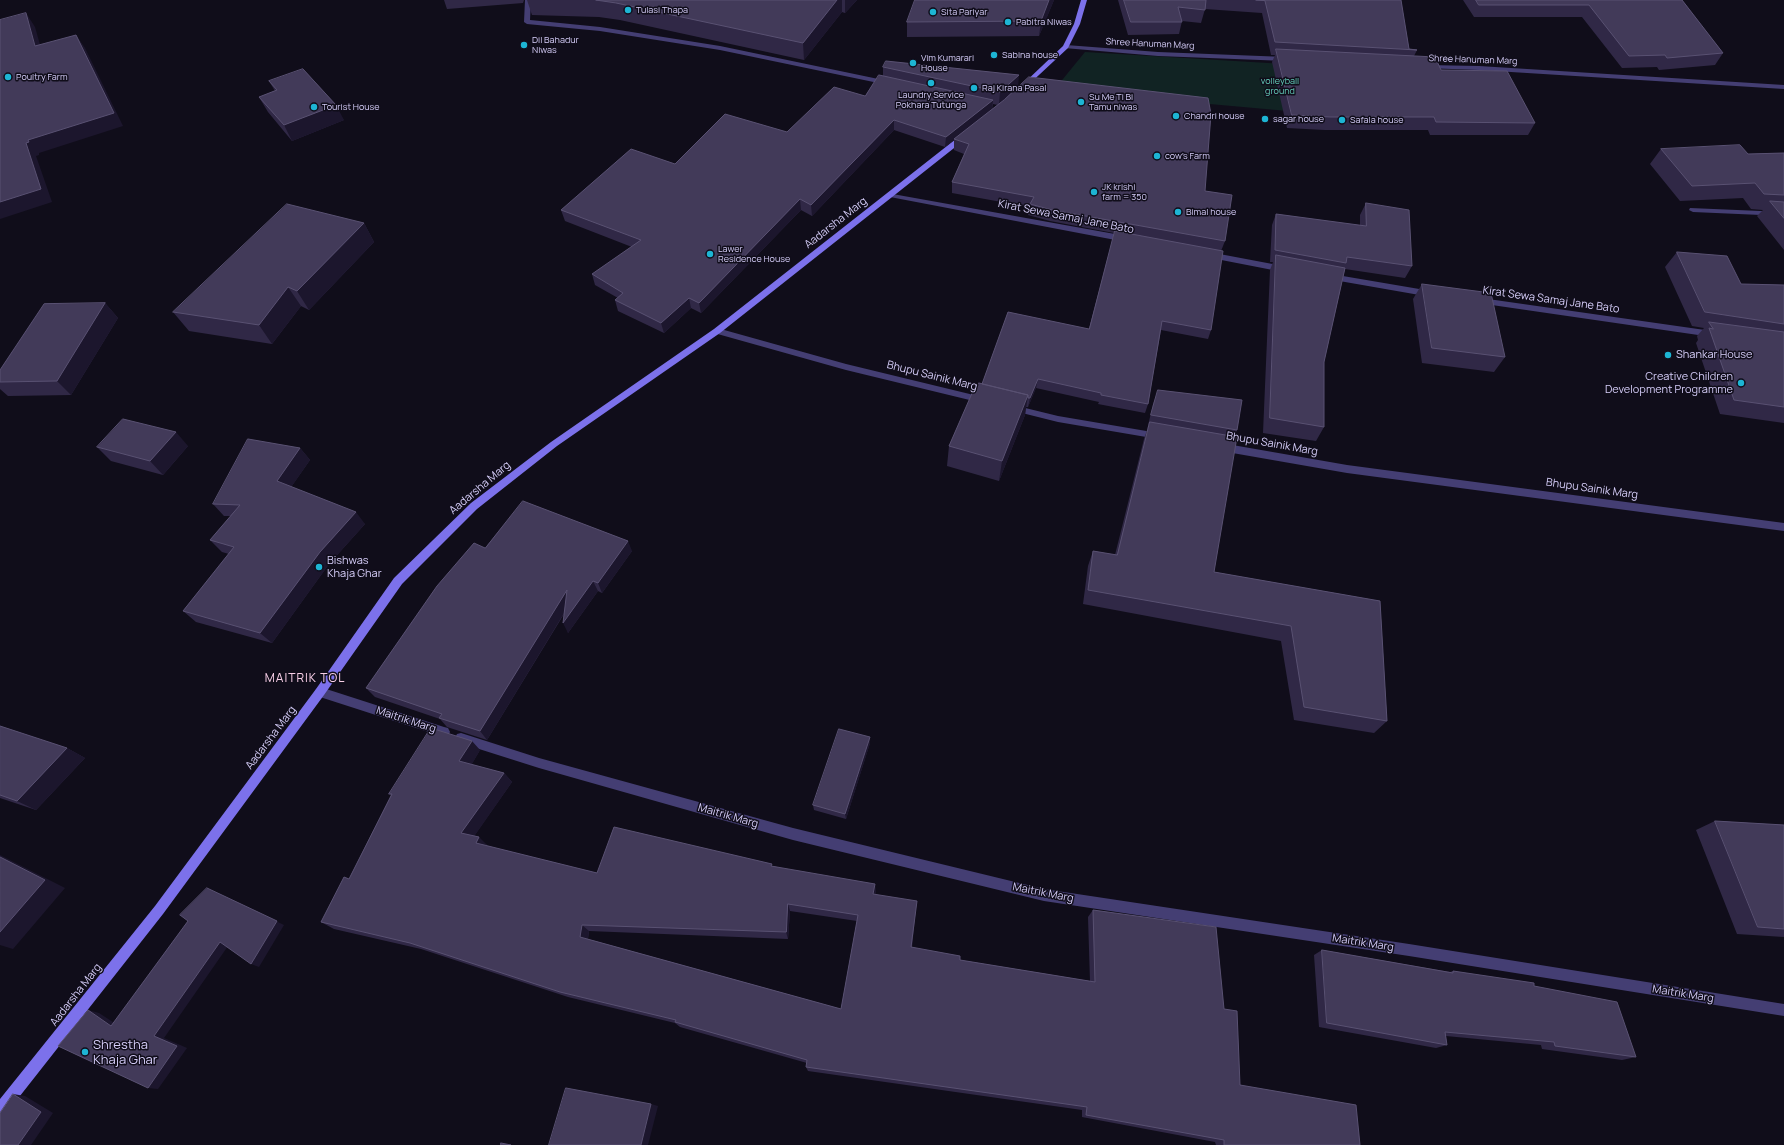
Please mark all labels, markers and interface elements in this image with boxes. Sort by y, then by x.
marker: Tulasi Thapa [623,5,633,15]
place label: Tulasi Thapa [636,5,688,15]
marker: Sita Pariyar [928,7,938,17]
place label: Sita Pariyar [941,7,987,17]
marker: Pabitra Niwas [1003,17,1013,27]
place label: Pabitra Niwas [1016,17,1072,27]
place label: Dil Bahadur Niwas [532,35,579,56]
street label: Shree Hanuman Marg [1105,36,1195,52]
marker: Dil Bahadur Niwas [519,40,529,50]
marker: Sabina house [989,50,999,60]
place label: Sabina house [1002,50,1058,60]
place label: Vim Kumarari House [921,53,974,74]
street label: Shree Hanuman Marg [1428,53,1518,67]
marker: Vim Kumarari House [908,58,918,68]
marker: Poultry Farm [3,72,13,82]
place label: Poultry Farm [16,72,68,82]
park label: volleyball ground [1261,76,1299,97]
marker: Laundry Service Pokhara Tutunga [926,78,936,88]
marker: Raj Kirana Pasal [969,83,979,93]
place label: Raj Kirana Pasal [982,83,1046,93]
place label: Laundry Service Pokhara Tutunga [896,90,966,111]
place label: Su Me Ti Bi Tamu niwas [1089,92,1137,113]
marker: Su Me Ti Bi Tamu niwas [1076,97,1086,107]
marker: Tourist House [309,102,319,112]
place label: Tourist House [322,102,380,112]
marker: Chandri house [1171,111,1181,121]
place label: Chandri house [1184,111,1245,121]
marker: sagar house [1260,114,1270,124]
place label: sagar house [1273,114,1324,124]
marker: Safala house [1337,115,1347,125]
place label: Safala house [1350,115,1404,125]
marker: cow's Farm [1152,151,1162,161]
place label: cow's Farm [1165,151,1210,161]
place label: JK krishi farm = 350 [1102,182,1147,203]
marker: JK krishi farm = 350 [1089,187,1099,197]
street label: Aadarsha Marg [802,195,870,251]
street label: Kirat Sewa Samaj Jane Bato [997,197,1135,237]
marker: Bimal house [1173,207,1183,217]
place label: Bimal house [1186,207,1236,217]
place label: Lawer Residence House [718,244,790,265]
marker: Lawer Residence House [705,249,715,259]
street label: Kirat Sewa Samaj Jane Bato [1482,284,1620,316]
place label: Shankar House [1676,348,1752,362]
marker: Shankar House [1663,350,1673,360]
street label: Bhupu Sainik Marg [885,358,979,394]
place label: Creative Children Development Programme [1605,370,1733,396]
marker: Creative Children Development Programme [1736,378,1746,388]
street label: Bhupu Sainik Marg [1225,429,1319,459]
street label: Aadarsha Marg [447,459,513,517]
street label: Bhupu Sainik Marg [1545,476,1639,502]
place label: Bishwas Khaja Ghar [327,554,382,580]
marker: Bishwas Khaja Ghar [314,562,324,572]
district label: MAITRIK TOL [265,672,345,686]
street label: Aadarsha Marg [243,704,299,772]
street label: Maitrik Marg [374,704,438,736]
street label: Maitrik Marg [696,801,760,831]
street label: Maitrik Marg [1011,881,1075,905]
street label: Maitrik Marg [1331,932,1395,954]
street label: Aadarsha Marg [48,961,104,1029]
street label: Maitrik Marg [1651,983,1715,1005]
place label: Shrestha Khaja Ghar [93,1037,158,1068]
marker: Shrestha Khaja Ghar [80,1047,90,1057]

